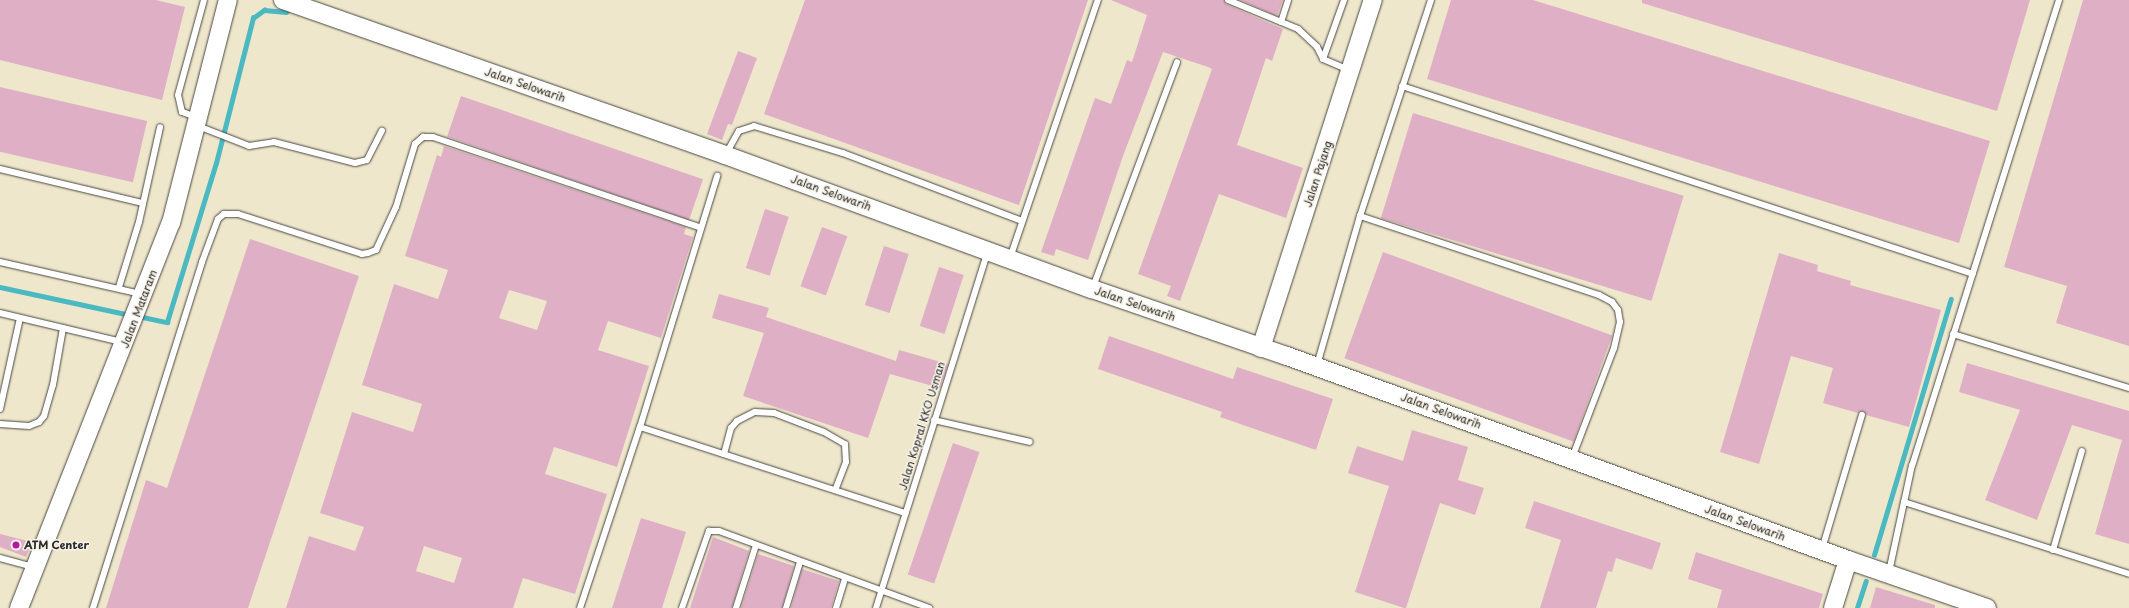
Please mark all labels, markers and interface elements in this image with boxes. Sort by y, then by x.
street label: Jalan Selowarih [483,65,567,105]
street label: Jalan Pajang [1301,139,1335,209]
street label: Jalan Selowarih [789,172,873,214]
street label: Jalan Mataram [118,268,160,350]
street label: Jalan Selowarih [1093,284,1177,324]
street label: Jalan Kopral KKO Usman [896,359,948,493]
street label: Jalan Selowarih [1399,390,1483,432]
street label: Jalan Selowarih [1703,502,1787,544]
place label: ATM Center [24,538,91,552]
marker: ATM Center [11,540,21,550]

